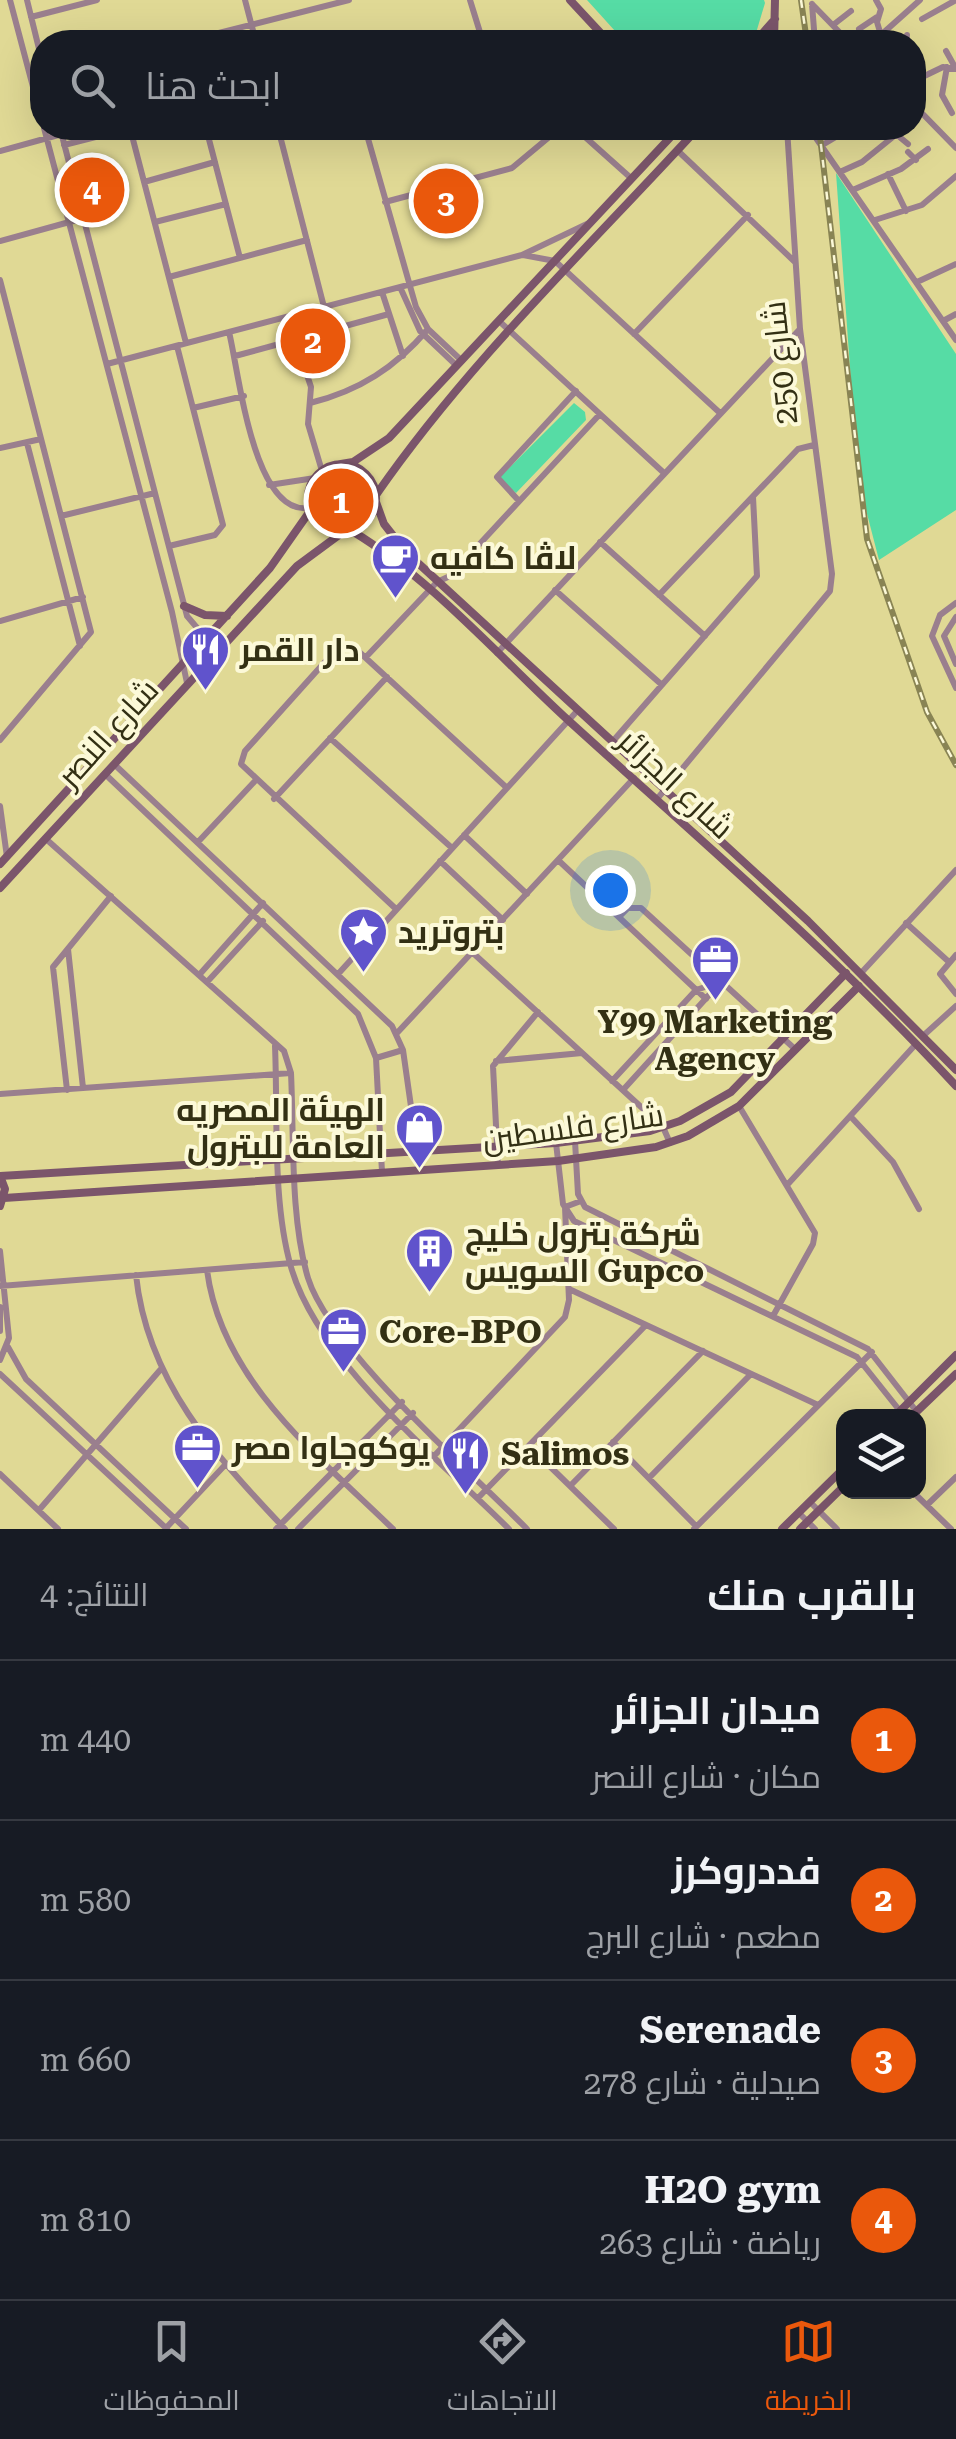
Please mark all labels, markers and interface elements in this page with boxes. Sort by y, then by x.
search box [30,30,926,140]
icon: search [65,58,120,113]
text: ابحث هنا [145,64,282,108]
pin: 4 [59,152,124,228]
pin: 3 [414,164,478,238]
street label: شارع 250 [755,299,808,427]
pin: 2 [280,304,346,378]
pin: 1 [308,464,374,538]
cafe icon: لاڤا كافيه [369,532,421,600]
place label: لاڤا كافيه [430,539,576,577]
restaurant icon: دار القمر [179,624,231,692]
place label: دار القمر [239,631,360,669]
street label: شارع النصر [48,671,169,799]
street label: شارع الجزائر [607,720,741,849]
your location [585,865,636,916]
place icon: بتروتريد [337,906,389,974]
place label: بتروتريد [398,913,504,951]
office icon: Y99 Marketing Agency [689,934,741,1002]
place label: Y99 Marketing Agency [598,1003,833,1078]
place label: الهيئة المصريه العامة للبترول [176,1091,385,1166]
street label: شارع فلسطين [480,1095,666,1161]
shop icon: الهيئة المصريه العامة للبترول [394,1102,446,1170]
place label: شركة بترول خليج السويس Gupco [465,1215,704,1290]
building icon: شركة بترول خليج السويس Gupco [404,1226,456,1294]
office icon: Core-BPO [318,1306,370,1374]
place label: Core-BPO [379,1313,542,1351]
map controls [836,1409,926,1499]
button: layers [836,1409,926,1499]
office icon: يوكوجاوا مصر [171,1422,223,1490]
restaurant icon: Salimos [440,1428,492,1496]
place label: يوكوجاوا مصر [231,1429,430,1467]
place label: Salimos [501,1435,629,1473]
text: بالقرب منك [707,1571,916,1620]
text: النتائج: 4 [40,1576,149,1614]
text: ميدان الجزائر [612,1689,821,1733]
text: 440 m [40,1721,131,1759]
text: 1 [875,1721,892,1759]
text: مكان · شارع النصر [592,1758,821,1796]
text: فددروكرز [672,1849,821,1893]
text: 580 m [40,1881,131,1919]
text: 2 [875,1881,892,1919]
text: مطعم · شارع البرج [586,1918,821,1956]
text: Serenade [639,2008,821,2052]
text: 660 m [40,2041,131,2079]
text: 3 [875,2041,892,2079]
text: صيدلية · شارع 278 [583,2064,821,2102]
text: H2O gym [644,2168,821,2212]
text: 810 m [40,2201,131,2239]
text: 4 [875,2201,892,2239]
text: رياضة · شارع 263 [599,2224,821,2262]
tab: المحفوظات [104,2314,240,2426]
tab: الاتجاهات [447,2314,558,2426]
tab: الخريطة [765,2314,852,2426]

